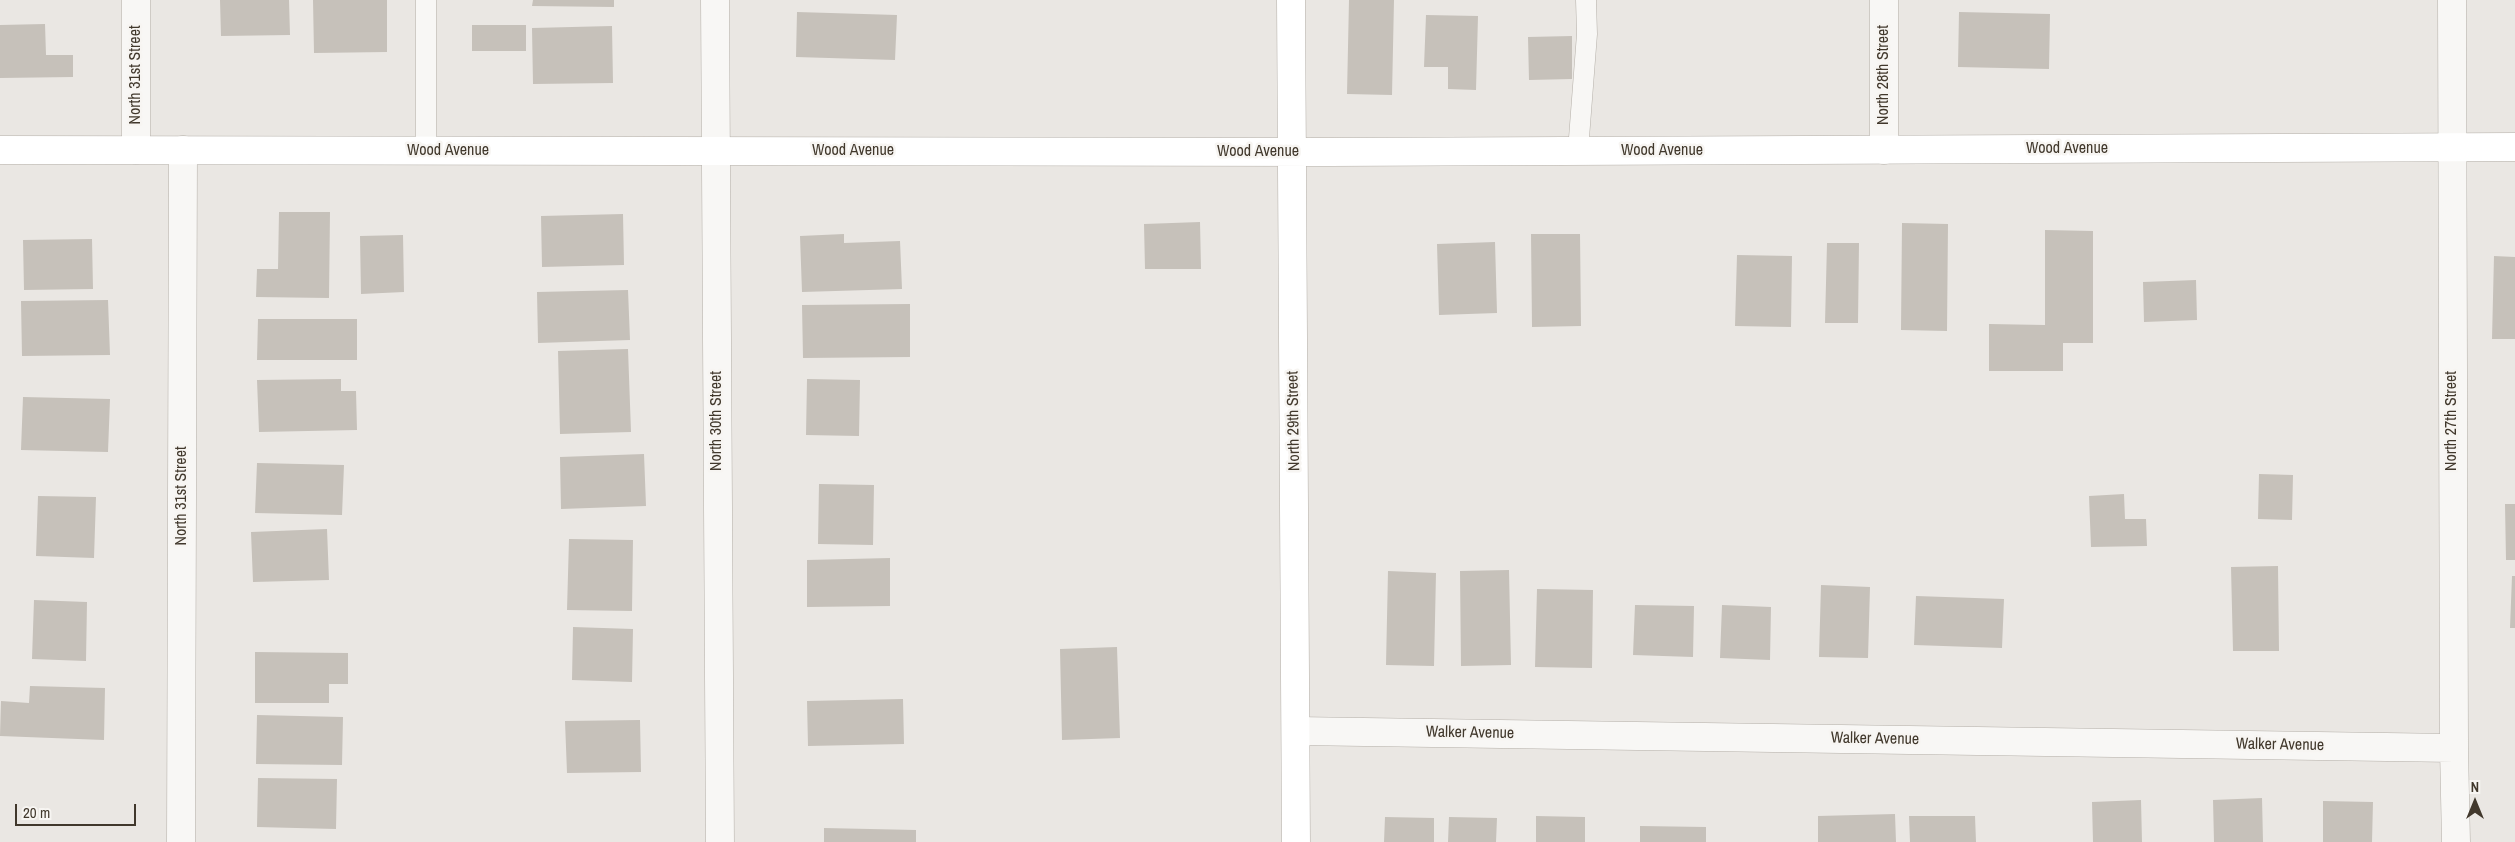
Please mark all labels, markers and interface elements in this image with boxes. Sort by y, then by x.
street label: North 31st Street [126,25,146,125]
street label: North 28th Street [1874,25,1894,125]
street label: Wood Avenue [2026,139,2108,159]
street label: Wood Avenue [407,141,489,161]
street label: Wood Avenue [812,141,894,161]
street label: Wood Avenue [1621,141,1703,161]
street label: Wood Avenue [1217,142,1299,162]
street label: North 30th Street [707,371,727,471]
street label: North 29th Street [1284,371,1304,471]
street label: North 27th Street [2442,371,2462,471]
street label: North 31st Street [172,446,192,546]
street label: Walker Avenue [1426,723,1514,743]
street label: Walker Avenue [1831,729,1919,749]
street label: Walker Avenue [2236,735,2324,755]
north arrow [2450,777,2500,827]
text: N [2471,778,2479,796]
scale bar [18,794,139,826]
text: 20 m [23,802,50,823]

